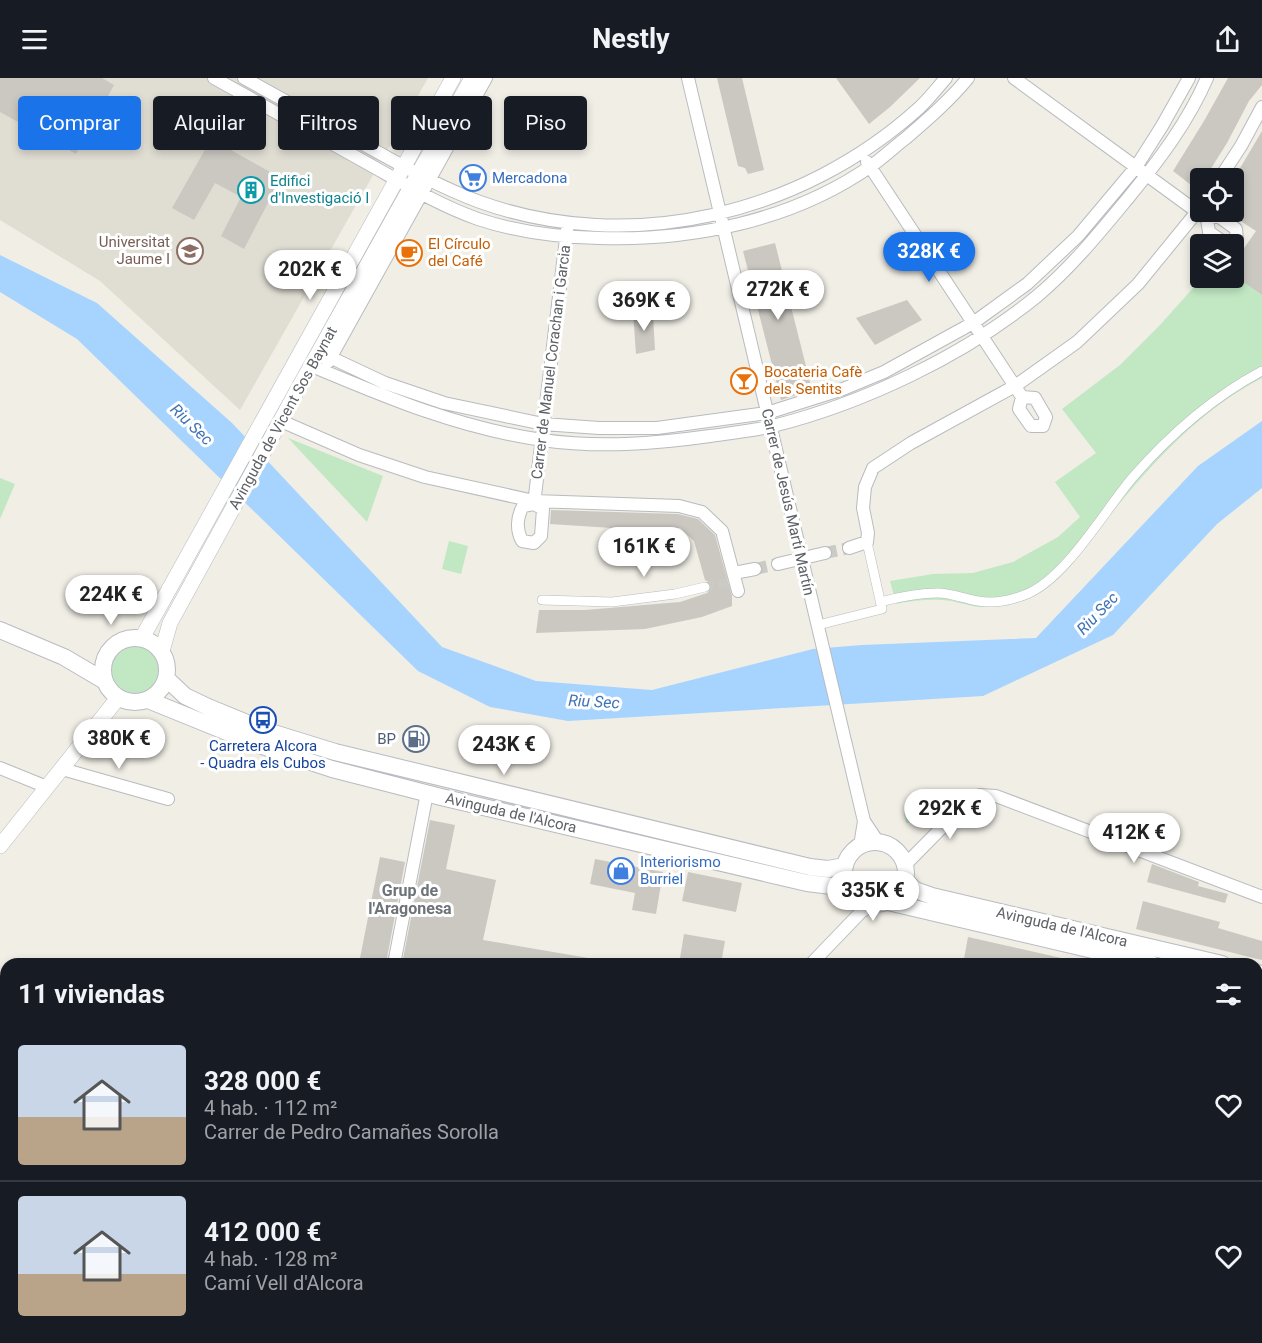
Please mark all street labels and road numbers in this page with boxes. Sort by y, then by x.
street label: Carrer de Manuel Corachan i Garcia [528,244,574,480]
street label: Avinguda de Vicent Sos Baynat [225,323,341,513]
street label: Carrer de Jesús Martí Martín [758,407,818,597]
street label: Avinguda de l'Alcora [444,789,578,837]
street label: Avinguda de l'Alcora [995,903,1129,951]

